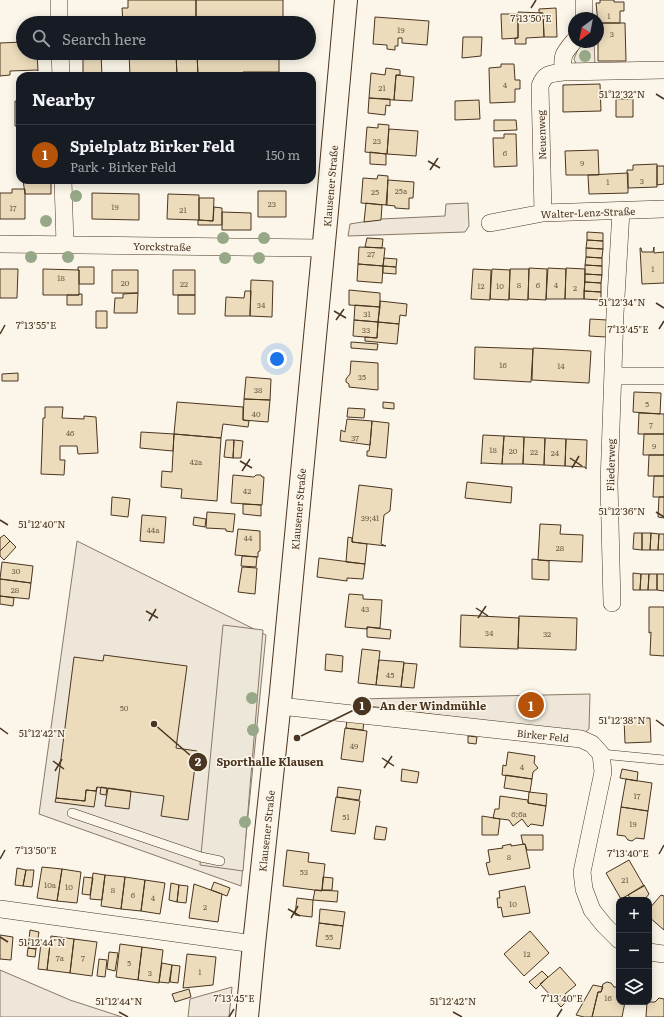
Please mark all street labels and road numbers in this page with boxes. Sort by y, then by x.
street label: Neuenweg [533,109,549,160]
street label: Klausener Straße [319,144,341,228]
street label: Walter-Lenz-Straße [540,203,636,221]
street label: Yorckstraße [133,238,191,254]
street label: Fliederweg [602,438,618,492]
street label: Klausener Straße [287,467,309,551]
street label: Birker Feld [516,725,570,745]
street label: Klausener Straße [254,789,278,873]

